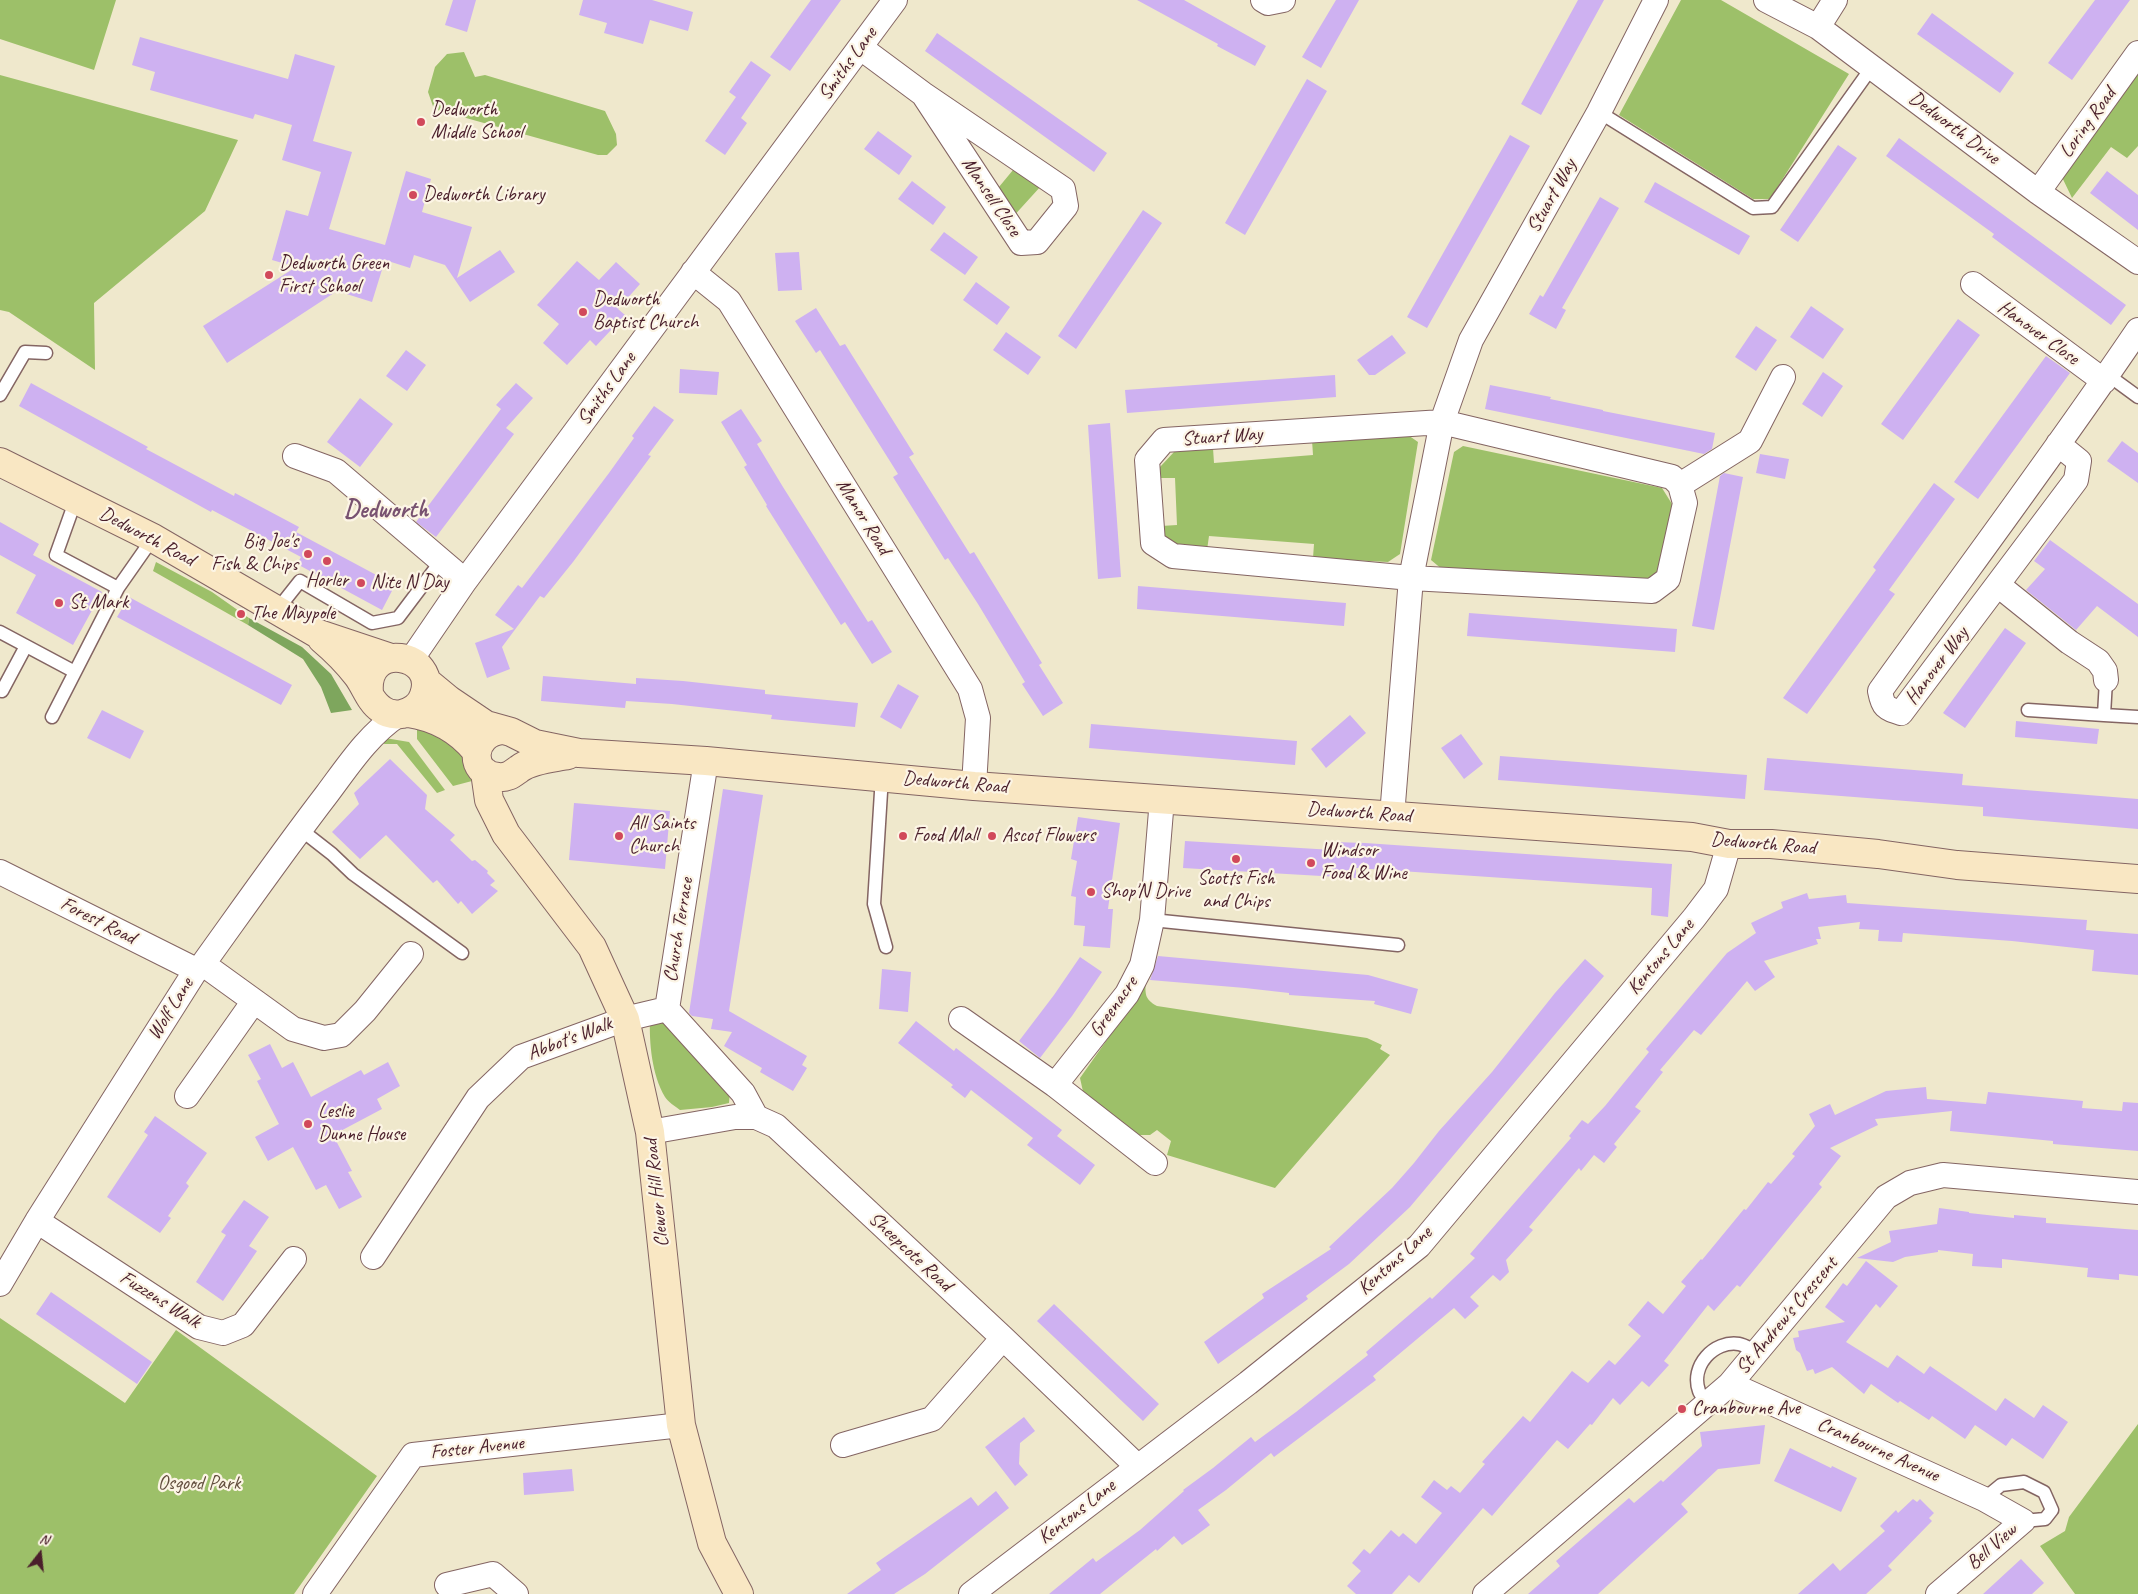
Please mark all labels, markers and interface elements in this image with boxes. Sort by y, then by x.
street label: Smiths Lane [813,23,883,105]
street label: Loring Road [2055,83,2121,163]
street label: Dedworth Drive [1904,86,2004,170]
place label: Dedworth Middle School [431,98,523,145]
marker: Dedworth Middle School [415,116,427,128]
street label: Mansell Close [956,153,1026,241]
street label: Stuart Way [1522,155,1582,237]
place label: Dedworth Library [423,183,545,207]
marker: Dedworth Library [407,189,419,201]
place label: Dedworth Green First School [279,252,389,299]
marker: Dedworth Green First School [263,269,275,281]
place label: Dedworth Baptist Church [593,288,698,335]
street label: Hanover Close [1993,296,2083,370]
marker: Dedworth Baptist Church [577,306,589,318]
street label: Smiths Lane [572,348,642,430]
street label: Stuart Way [1181,422,1263,452]
street label: Manor Road [830,475,896,559]
district label: Dedworth [344,495,428,525]
street label: Dedworth Road [95,502,199,572]
place label: Big Joe's Fish & Chips [211,530,298,577]
marker: Big Joe's Fish & Chips [302,548,314,560]
marker: Horler [321,555,333,567]
place label: Horler [306,569,348,593]
place label: Nite N Day [371,571,449,595]
marker: Nite N Day [355,577,367,589]
place label: St Mark [69,591,128,615]
marker: St Mark [53,597,65,609]
place label: The Maypole [251,602,335,626]
marker: The Maypole [235,608,247,620]
street label: Hanover Way [1900,623,1974,709]
street label: Dedworth Road [902,766,1008,800]
street label: Dedworth Road [1306,797,1412,829]
place label: All Saints Church [629,812,695,859]
place label: Food Mall [913,824,978,848]
place label: Ascot Flowers [1002,824,1095,848]
street label: Dedworth Road [1710,827,1816,861]
marker: All Saints Church [613,830,625,842]
marker: Food Mall [897,830,909,842]
marker: Ascot Flowers [986,830,998,842]
place label: Windsor Food & Wine [1321,839,1407,886]
marker: Scotts Fish and Chips [1230,853,1242,865]
marker: Windsor Food & Wine [1305,857,1317,869]
place label: Scotts Fish and Chips [1197,867,1275,914]
street label: Church Terrace [659,876,699,984]
place label: Shop'N Drive [1101,880,1190,904]
marker: Shop'N Drive [1085,886,1097,898]
street label: Forest Road [56,892,140,950]
street label: Kentons Lane [1622,914,1700,1000]
street label: Greenacre [1085,972,1143,1042]
street label: Wolf Lane [143,974,199,1044]
street label: Abbot's Walk [524,1012,616,1066]
place label: Leslie Dunne House [318,1100,405,1147]
marker: Leslie Dunne House [302,1118,314,1130]
street label: Clewer Hill Road [639,1138,675,1248]
street label: Sheepcote Road [863,1207,957,1297]
street label: Kentons Lane [1353,1221,1437,1301]
street label: St Andrew's Crescent [1731,1252,1843,1380]
street label: Fuzzens Walk [115,1266,205,1334]
place label: Cranbourne Ave [1692,1397,1800,1421]
marker: Cranbourne Ave [1676,1403,1688,1415]
street label: Cranbourne Avenue [1813,1412,1943,1488]
street label: Foster Avenue [429,1431,525,1465]
park label: Osgood Park [158,1472,240,1496]
street label: Kentons Lane [1033,1474,1121,1550]
street label: Bell View [1962,1519,2022,1575]
north arrow [15,1529,65,1579]
text: N [38,1530,51,1548]

